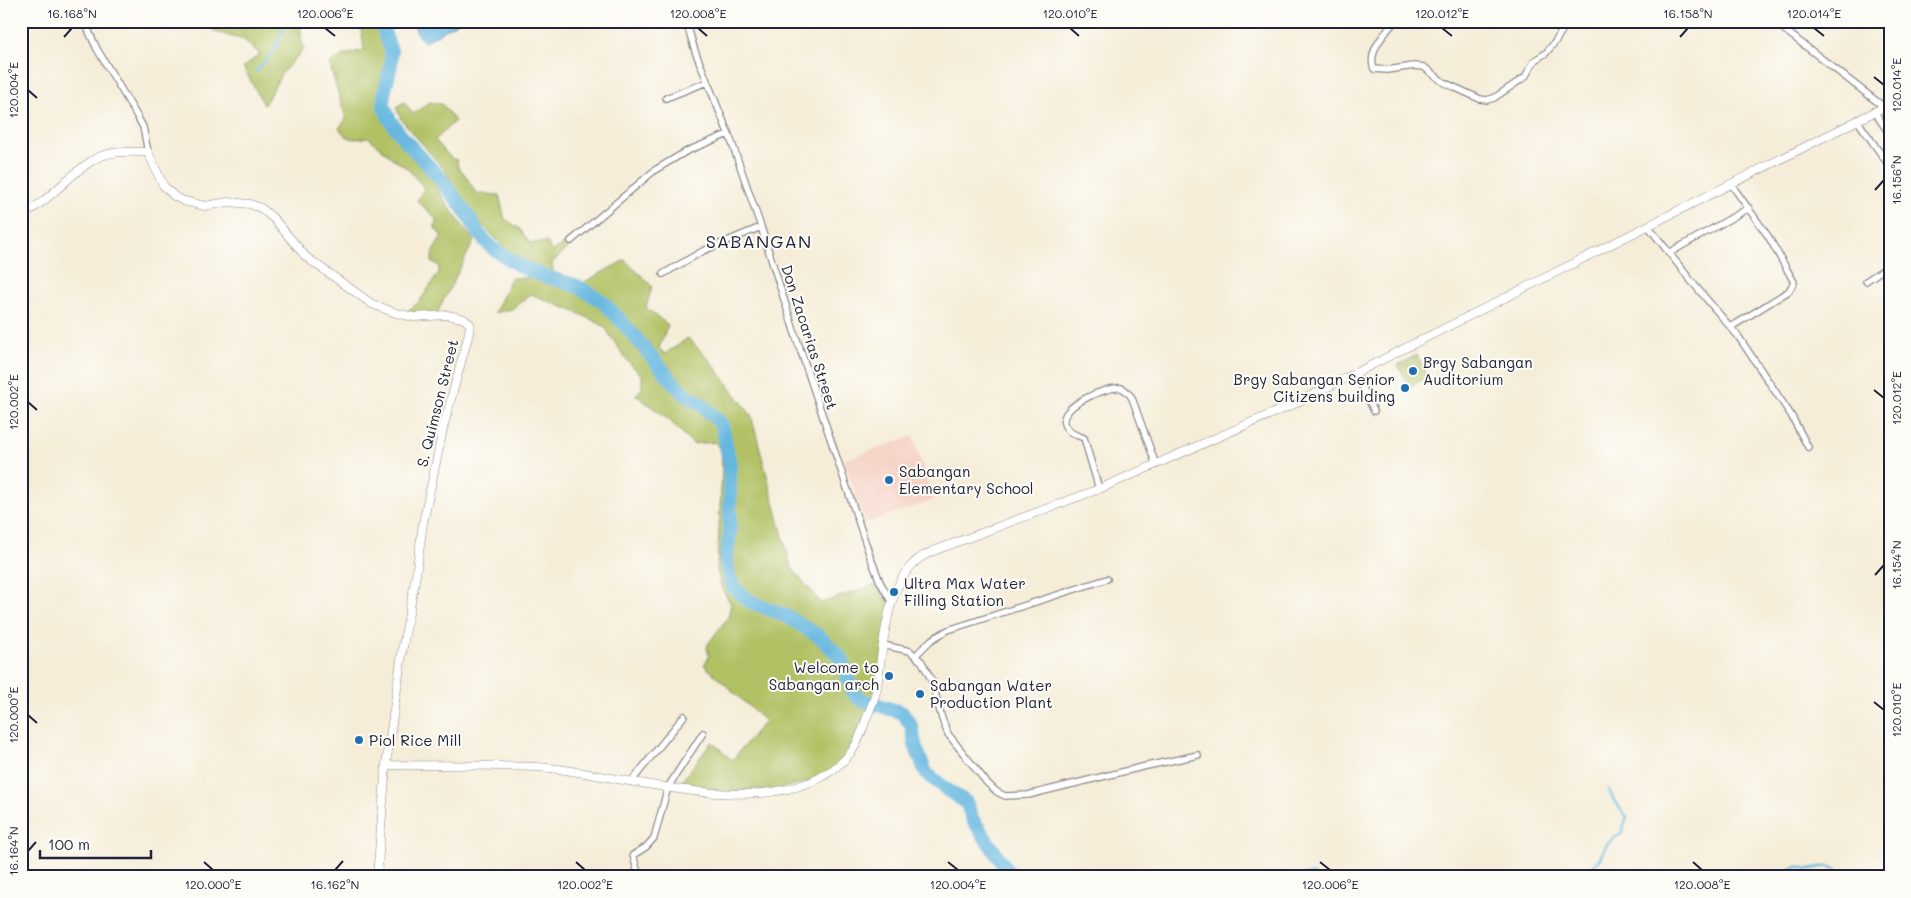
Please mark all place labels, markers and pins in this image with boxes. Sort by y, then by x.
place label: Brgy Sabangan Auditorium [1423,352,1533,389]
marker: Brgy Sabangan Auditorium [1407,365,1419,377]
place label: Brgy Sabangan Senior Citizens building [1234,369,1395,406]
marker: Brgy Sabangan Senior Citizens building [1399,382,1411,394]
place label: Sabangan Elementary School [899,461,1034,498]
marker: Sabangan Elementary School [883,474,895,486]
place label: Ultra Max Water Filling Station [904,573,1026,610]
marker: Ultra Max Water Filling Station [888,586,900,598]
place label: Welcome to Sabangan arch [769,657,879,694]
marker: Welcome to Sabangan arch [883,670,895,682]
place label: Sabangan Water Production Plant [930,675,1053,712]
marker: Sabangan Water Production Plant [914,688,926,700]
place label: Piol Rice Mill [369,730,461,750]
marker: Piol Rice Mill [353,734,365,746]

